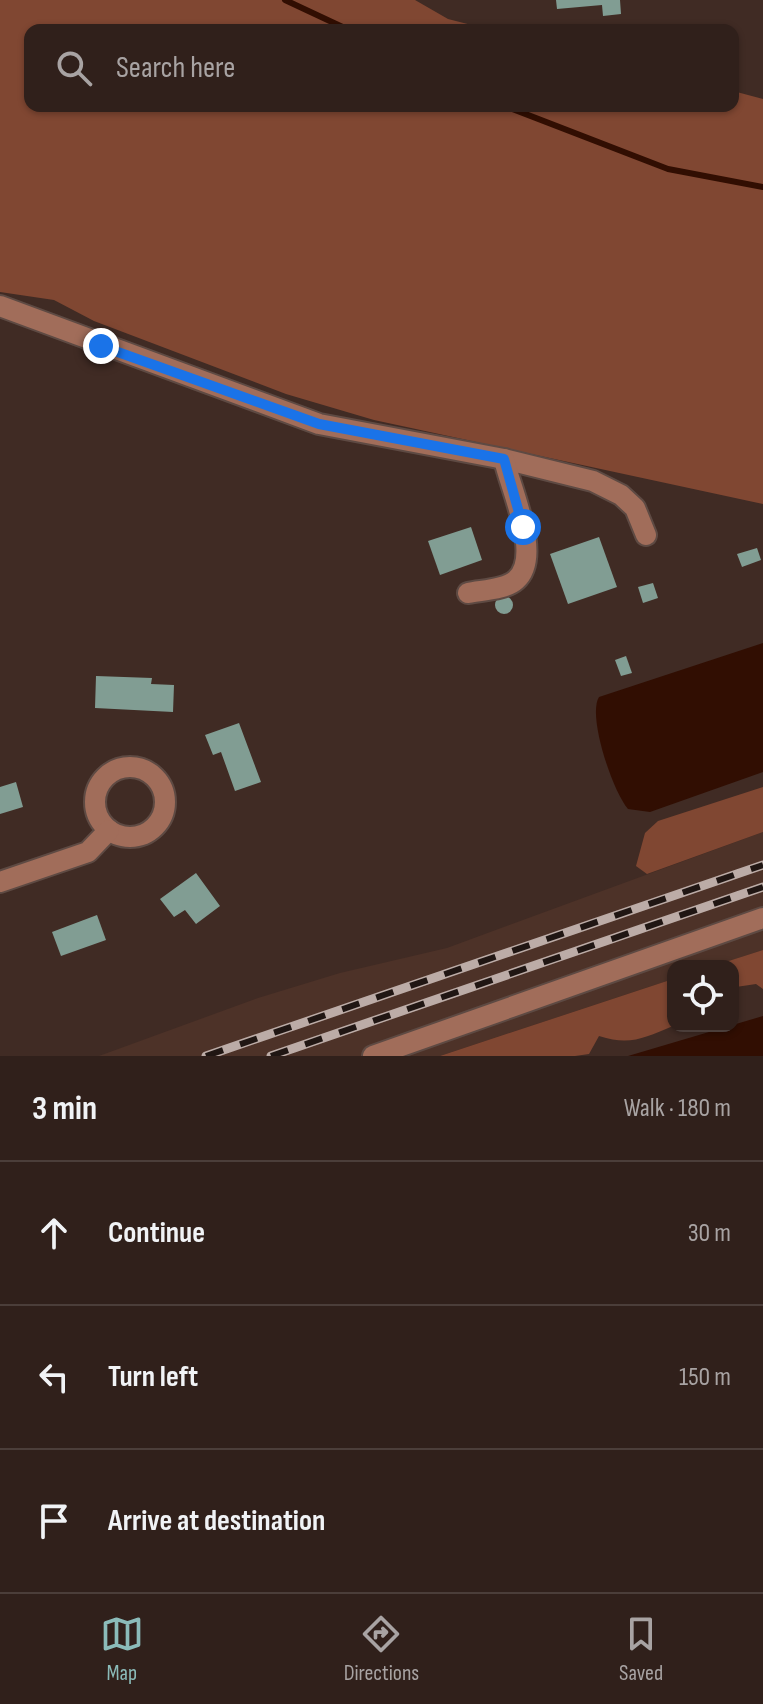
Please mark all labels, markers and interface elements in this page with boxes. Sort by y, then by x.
search box [24,24,739,112]
icon: search [52,46,96,90]
text: Search here [116,50,235,86]
route end [83,328,119,364]
route start [505,509,541,545]
map controls [667,960,739,1032]
button: locate [667,960,739,1032]
text: 3 min [32,1088,97,1129]
text: Walk · 180 m [624,1093,731,1124]
icon: ahead [32,1211,76,1255]
text: Continue [108,1215,205,1251]
text: 30 m [688,1218,731,1249]
icon: left [32,1355,76,1399]
text: Turn left [108,1359,198,1395]
text: 150 m [679,1362,731,1393]
icon: arrive [32,1499,76,1543]
text: Arrive at destination [108,1503,325,1539]
tab: Map [100,1612,144,1687]
tab: Directions [344,1612,419,1687]
tab: Saved [619,1612,663,1687]

